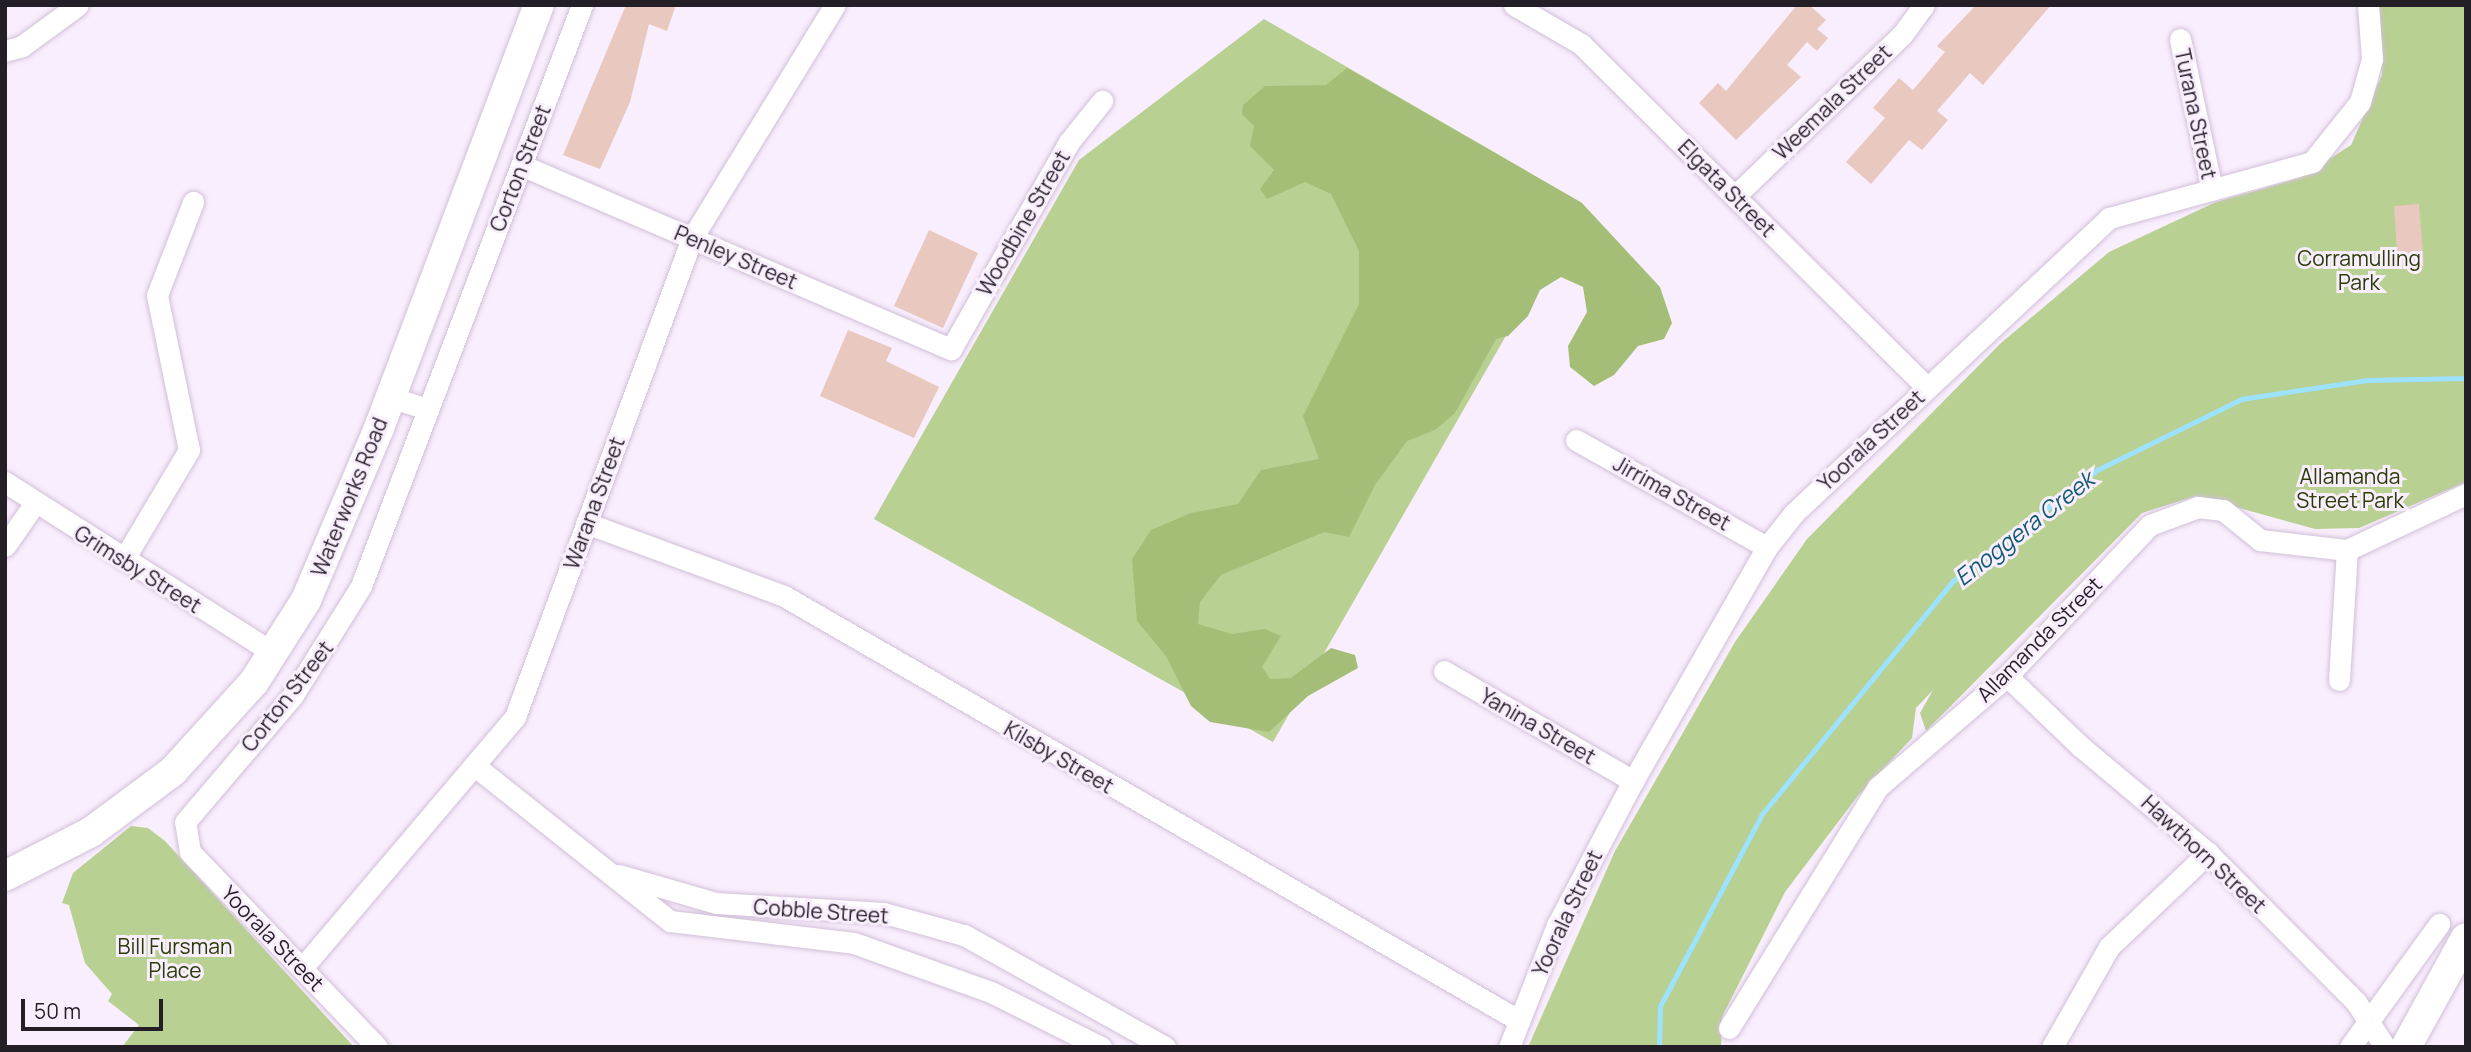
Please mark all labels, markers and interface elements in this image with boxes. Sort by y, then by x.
street label: Weemala Street [1768,39,1896,165]
street label: Turana Street [2170,46,2222,182]
street label: Corton Street [484,101,556,235]
street label: Elgata Street [1673,134,1781,242]
street label: Woodbine Street [971,146,1075,300]
street label: Penley Street [671,220,801,294]
park label: Corramulling Park [2297,245,2421,295]
street label: Yoorala Street [1813,384,1929,496]
street label: Waterworks Road [306,414,392,580]
street label: Warana Street [558,433,630,573]
street label: Jirrima Street [1609,450,1735,536]
park label: Allamanda Street Park [2296,463,2404,513]
water label: Enoggera Creek [1949,465,2099,591]
street label: Grimsby Street [70,520,206,618]
street label: Allamanda Street [1971,571,2107,707]
street label: Corton Street [236,636,338,756]
street label: Yanina Street [1476,683,1600,769]
street label: Kilsby Street [1000,716,1118,798]
street label: Hawthorn Street [2137,790,2271,918]
street label: Yoorala Street [1527,846,1607,980]
street label: Yoorala Street [217,880,329,996]
street label: Cobble Street [753,894,889,928]
park label: Bill Fursman Place [118,933,232,983]
scale bar [24,986,166,1030]
text: 50 m [34,997,81,1025]

